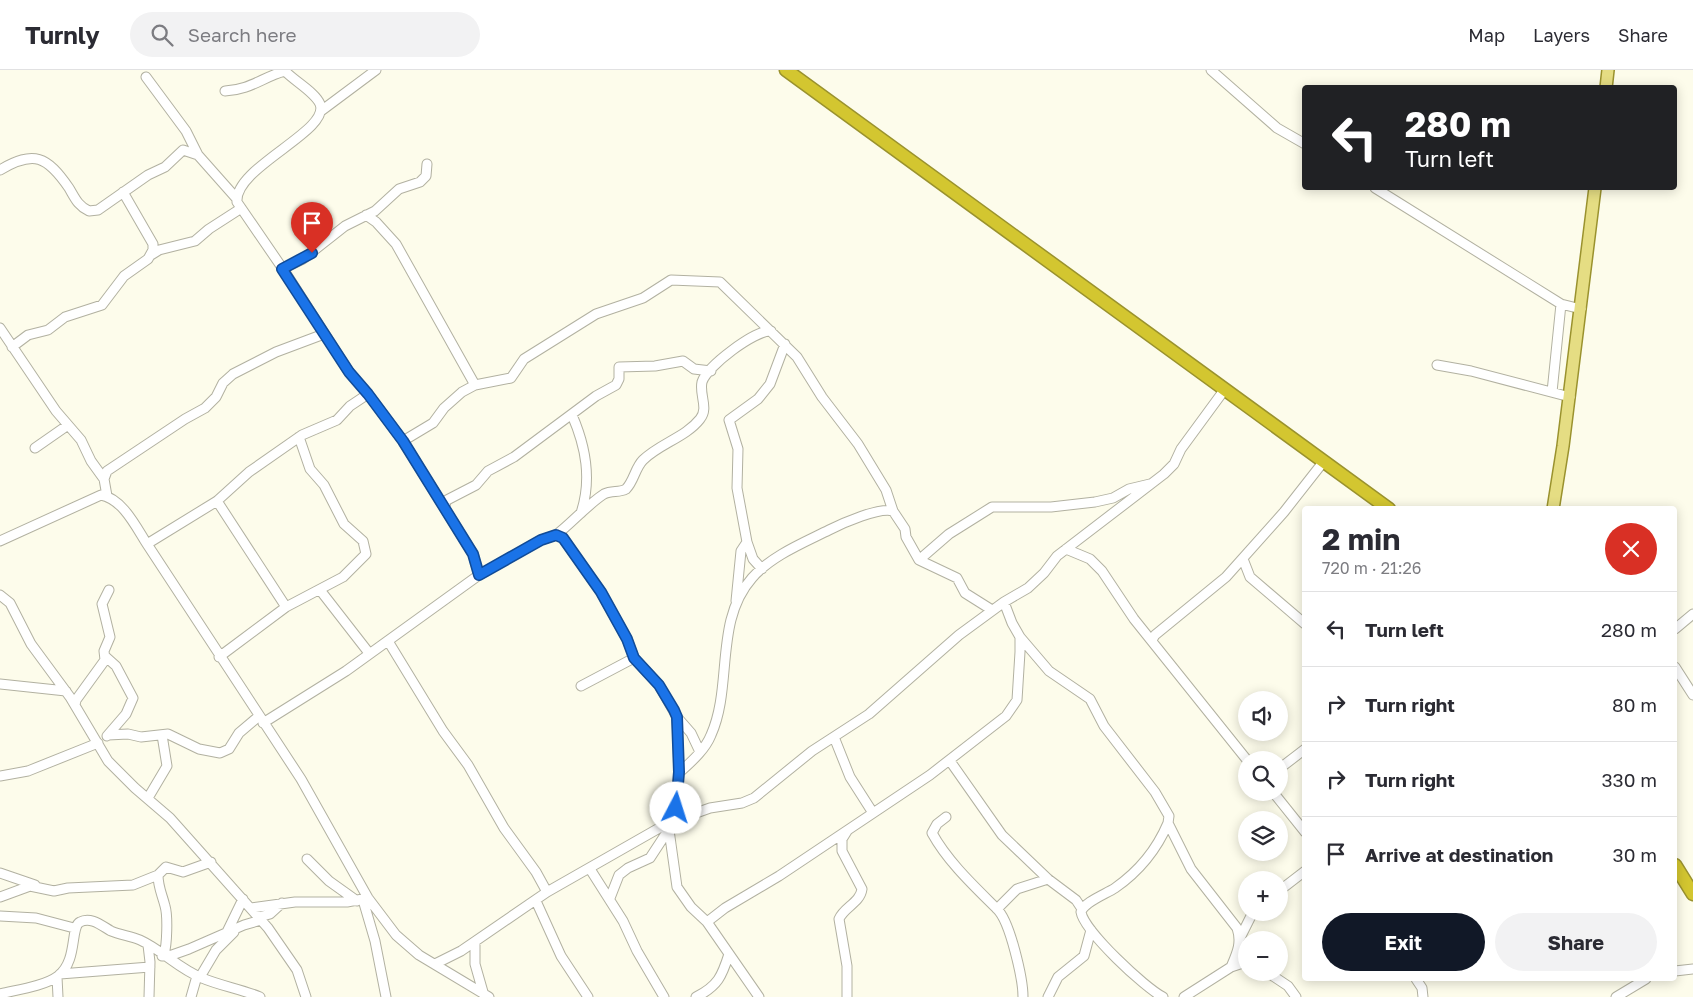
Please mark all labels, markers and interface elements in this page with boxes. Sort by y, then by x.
search box [130,12,480,57]
text: Turnly [25,20,100,49]
icon: search [148,21,176,49]
text: Search here [188,23,297,46]
text: Map [1468,24,1505,46]
text: Layers [1533,24,1590,46]
text: Share [1618,24,1668,46]
text: 280 m [1405,103,1511,145]
icon: left [1322,105,1387,170]
text: Turn left [1405,145,1494,172]
pin [291,202,333,253]
icon: arrive [298,209,326,237]
text: 2 min [1322,521,1400,557]
button: close [1605,523,1657,575]
text: 720 m · 21:26 [1322,558,1421,578]
icon: left [1322,615,1350,643]
text: Turn left [1365,618,1444,641]
text: 280 m [1601,618,1657,641]
icon: right [1322,690,1350,718]
map controls [1238,691,1288,981]
button: sound [1238,691,1288,741]
text: Turn right [1365,693,1455,716]
text: 80 m [1612,693,1657,716]
button: search [1238,751,1288,801]
icon: right [1322,765,1350,793]
text: Turn right [1365,768,1455,791]
text: 330 m [1601,768,1657,791]
position arrow [649,781,701,833]
button: layers [1238,811,1288,861]
icon: arrive [1322,840,1350,868]
text: Arrive at destination [1365,843,1553,866]
text: 30 m [1613,843,1657,866]
button: + [1238,871,1288,921]
button: Exit [1322,913,1485,971]
button: Share [1495,913,1657,971]
button: − [1238,931,1288,981]

